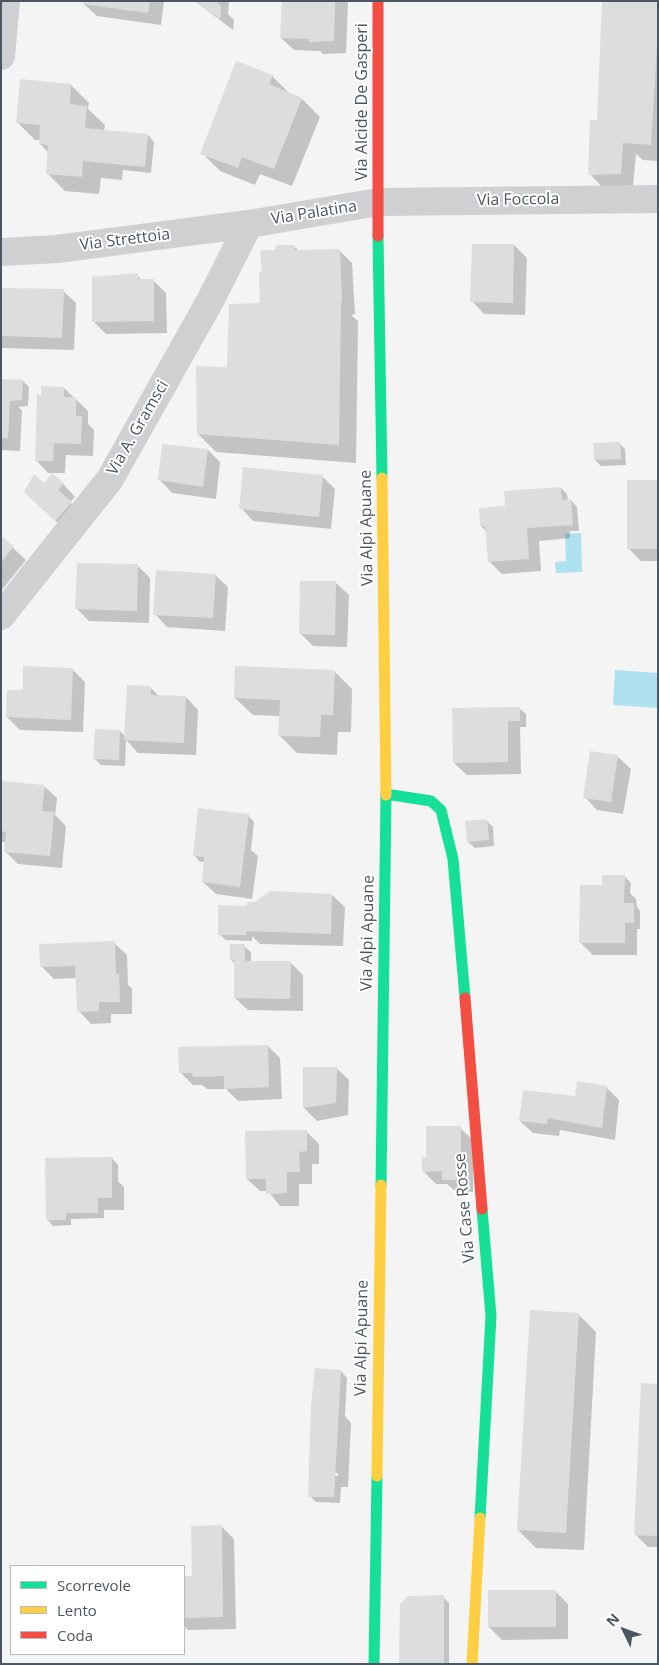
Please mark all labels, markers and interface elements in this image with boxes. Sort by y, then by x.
street label: Via Alcide De Gasperi [352,23,372,181]
street label: Via Foccola [477,190,559,210]
street label: Via Palatina [270,197,358,229]
street label: Via Strettoia [79,225,171,255]
street label: Via A. Gramsci [103,377,173,479]
street label: Via Alpi Apuane [356,470,378,586]
street label: Via Alpi Apuane [357,875,379,991]
street label: Via Case Rosse [451,1152,479,1264]
street label: Via Alpi Apuane [351,1280,373,1396]
legend [10,1565,185,1655]
text: Scorrevole [57,1575,131,1595]
text: Lento [57,1600,97,1620]
north arrow [599,1605,649,1655]
text: N [602,1609,623,1630]
text: Coda [57,1625,93,1645]

